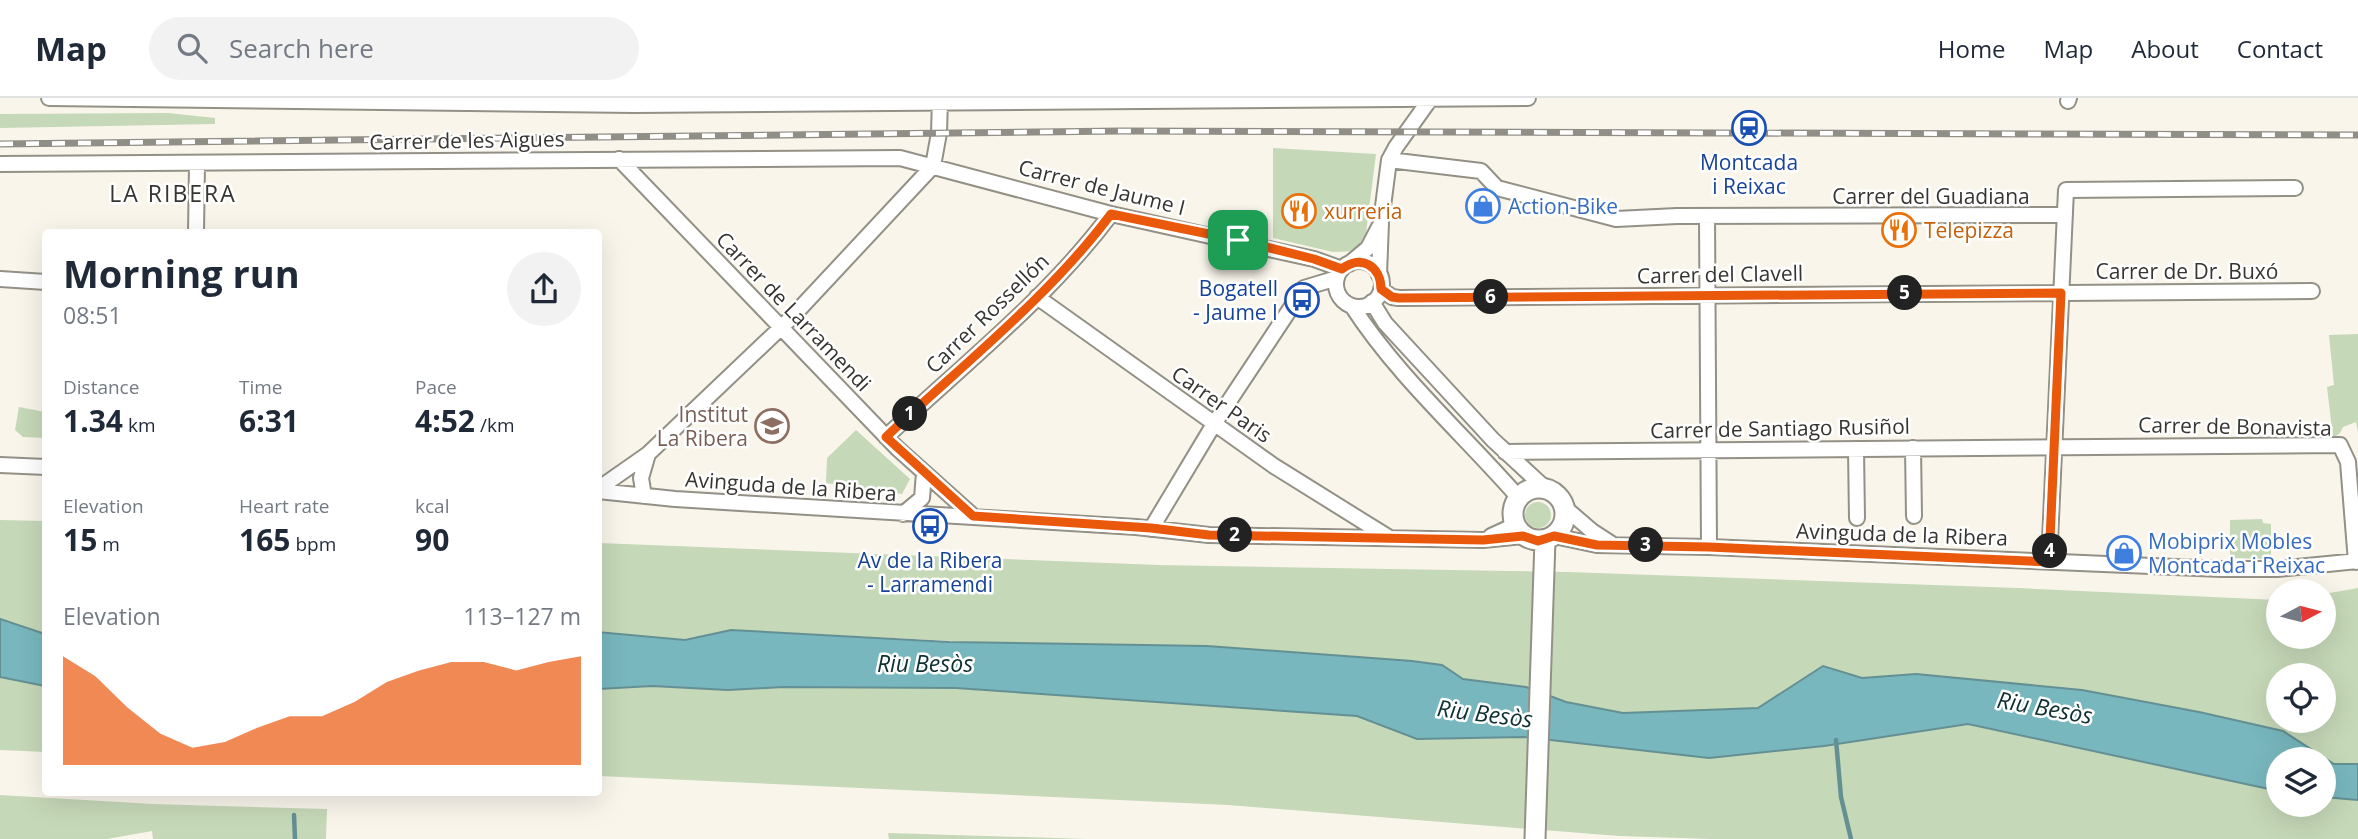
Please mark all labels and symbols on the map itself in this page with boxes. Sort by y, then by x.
station icon: Montcada i Reixac [1730,109,1768,147]
street label: Carrer de les Aigues [369,124,565,156]
place label: Montcada i Reixac [1700,148,1798,200]
street label: Carrer de Jaume I [1016,153,1188,221]
district label: LA RIBERA [109,177,237,209]
street label: Carrer del Guadiana [1832,182,2030,210]
shop icon: Action-Bike [1464,187,1502,225]
restaurant icon: xurreria [1280,192,1318,230]
place label: Action-Bike [1508,192,1618,220]
place label: xurreria [1324,197,1402,225]
pin [1208,210,1268,270]
restaurant icon: Telepizza [1880,211,1918,249]
place label: Telepizza [1924,216,2014,244]
street label: Carrer de Larramendi [710,225,878,397]
street label: Carrer Rossellón [919,247,1055,379]
street label: Carrer de Dr. Buxó [2096,257,2278,285]
street label: Carrer del Clavell [1637,259,1803,289]
place label: Bogatell - Jaume I [1193,274,1278,326]
pin: 5 [1888,276,1923,310]
pin: 6 [1474,280,1508,314]
bus stop icon: Bogatell - Jaume I [1283,281,1321,319]
street label: Carrer Paris [1166,359,1278,449]
pin: 1 [892,396,928,432]
place label: Institut La Ribera [657,400,748,452]
school or university icon: Institut La Ribera [753,407,791,445]
street label: Carrer de Bonavista [2138,410,2332,442]
street label: Carrer de Santiago Rusiñol [1650,412,1910,444]
street label: Avinguda de la Ribera [684,465,898,507]
bus stop icon: Av de la Ribera - Larramendi [911,507,949,545]
street label: Avinguda de la Ribera [1796,516,2008,552]
pin: 2 [1218,518,1252,552]
place label: Mobiprix Mobles Montcada i Reixac [2148,527,2325,579]
pin: 3 [1628,528,1664,562]
pin: 4 [2032,533,2068,568]
shop icon: Mobiprix Mobles Montcada i Reixac [2105,534,2143,572]
place label: Av de la Ribera - Larramendi [858,546,1002,598]
north arrow [2266,579,2336,649]
water label: Riu Besòs [877,647,973,679]
water label: Riu Besòs [1995,683,2095,731]
water label: Riu Besòs [1435,691,1535,735]

